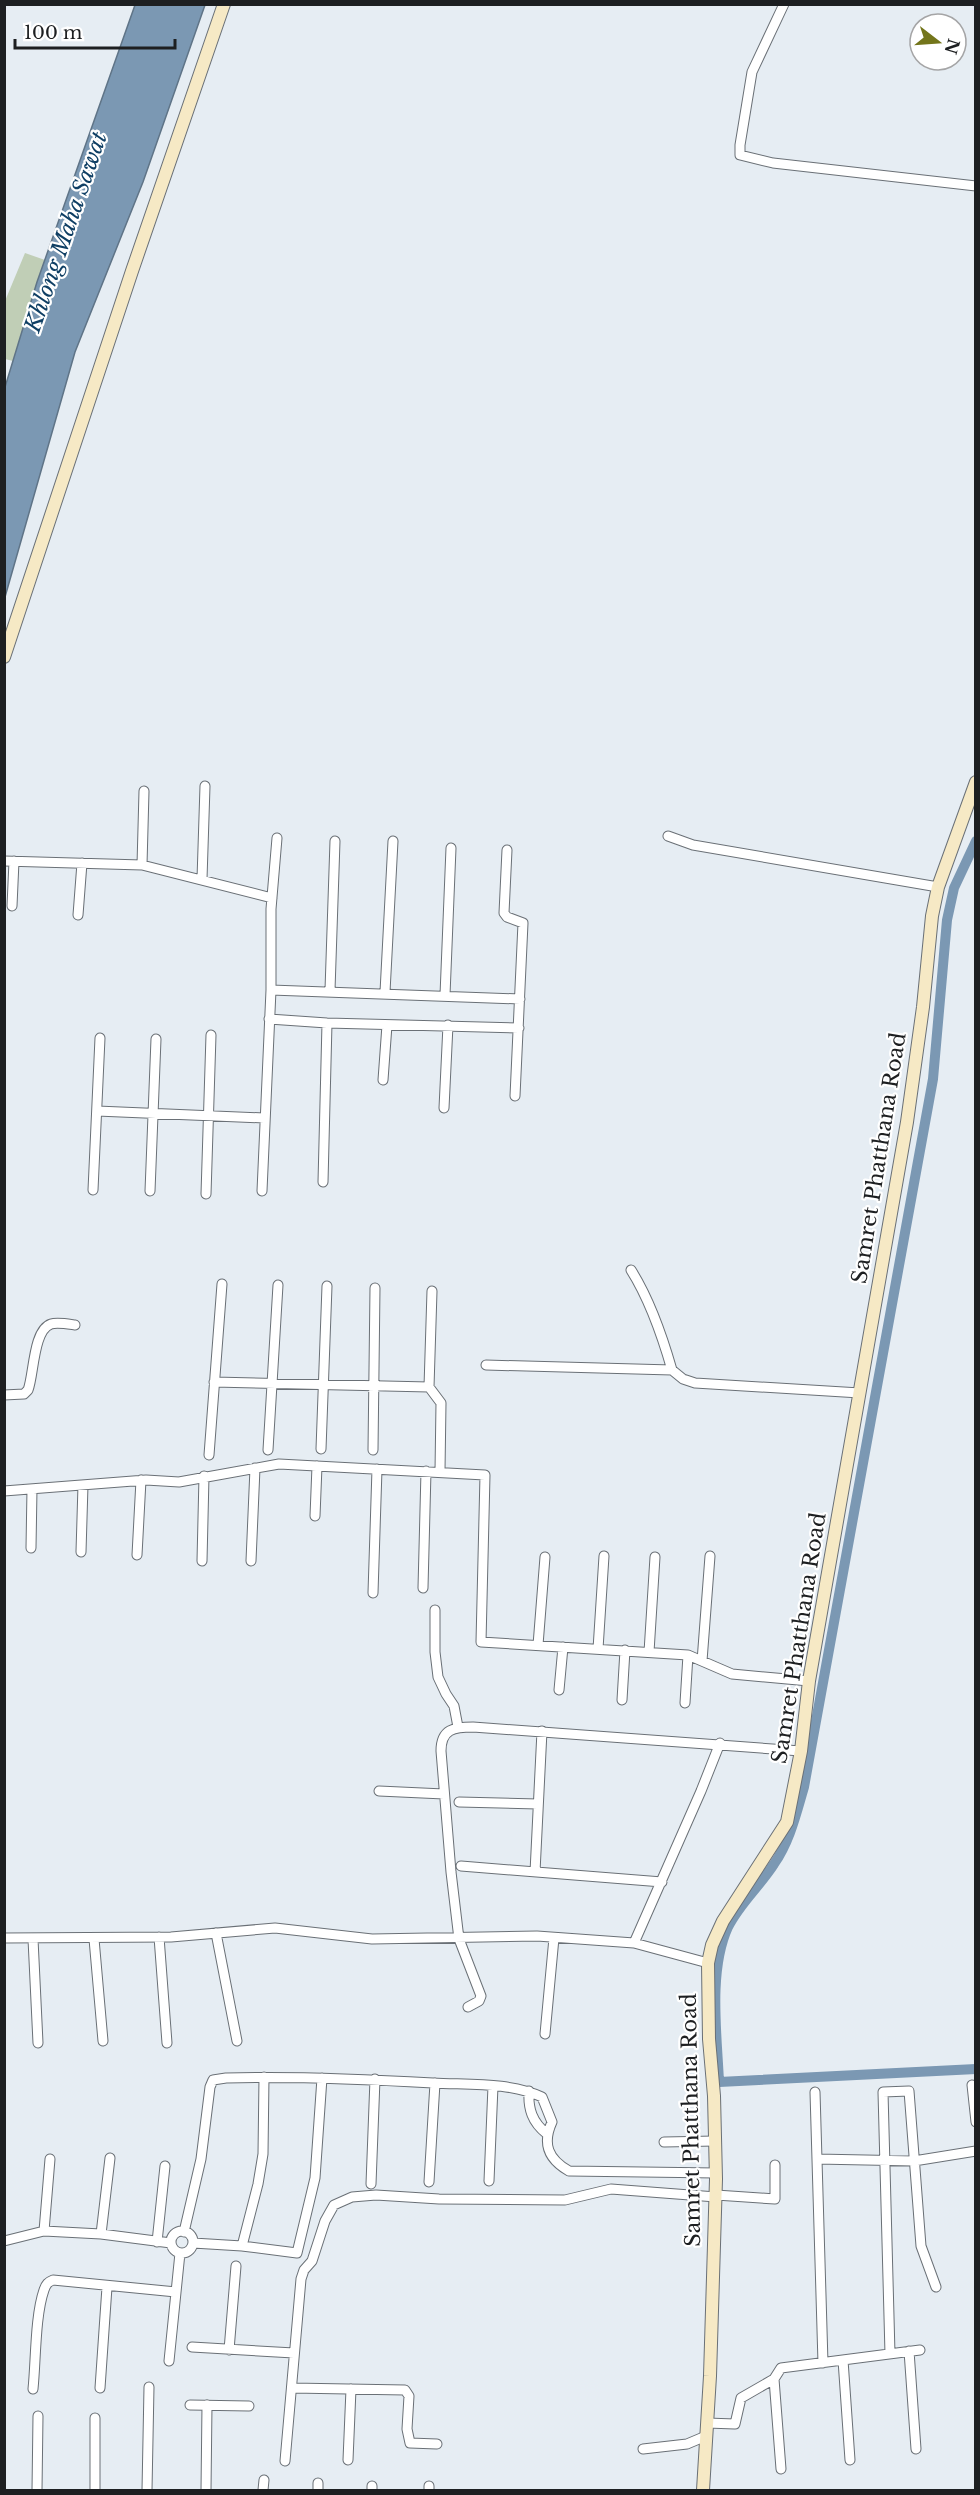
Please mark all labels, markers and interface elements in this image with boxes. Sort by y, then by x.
scale bar [15,12,176,50]
north arrow [908,12,968,72]
text: 100 m [24,22,82,44]
text: N [941,36,964,57]
water label: Khlong Maha Sawat [19,128,113,337]
street label: Samret Phatthana Road [846,1031,912,1285]
street label: Samret Phatthana Road [766,1511,832,1765]
street label: Samret Phatthana Road [676,1993,706,2247]

